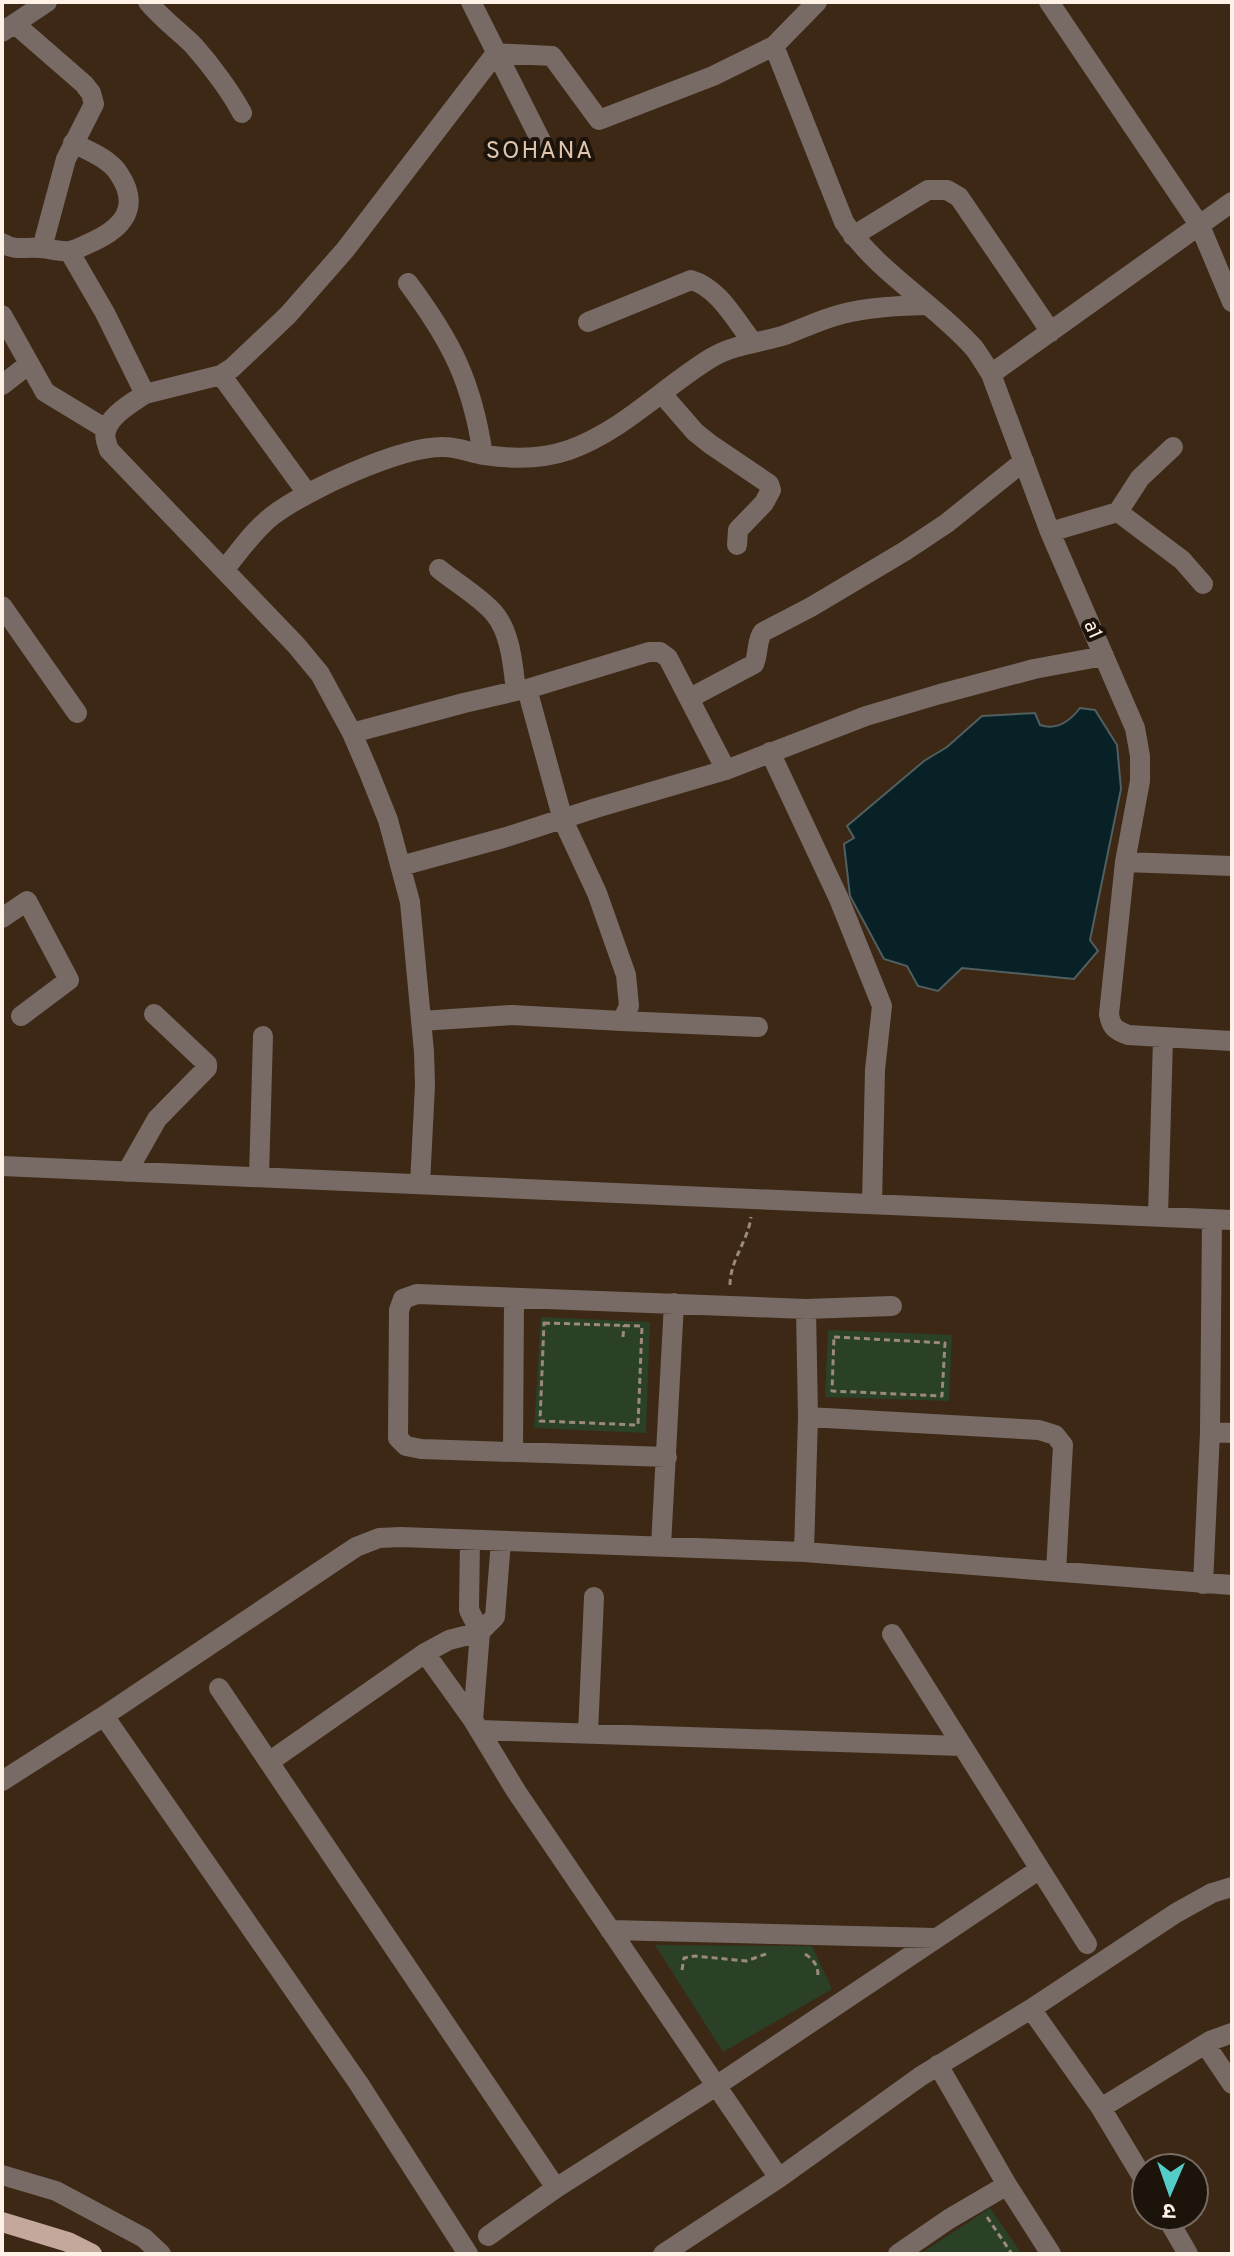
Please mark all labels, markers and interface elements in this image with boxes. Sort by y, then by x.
district label: SOHANA [486,137,594,167]
street label: a1 [1076,616,1108,644]
north arrow [1130,2152,1210,2232]
text: उ [1161,2196,1176,2223]

